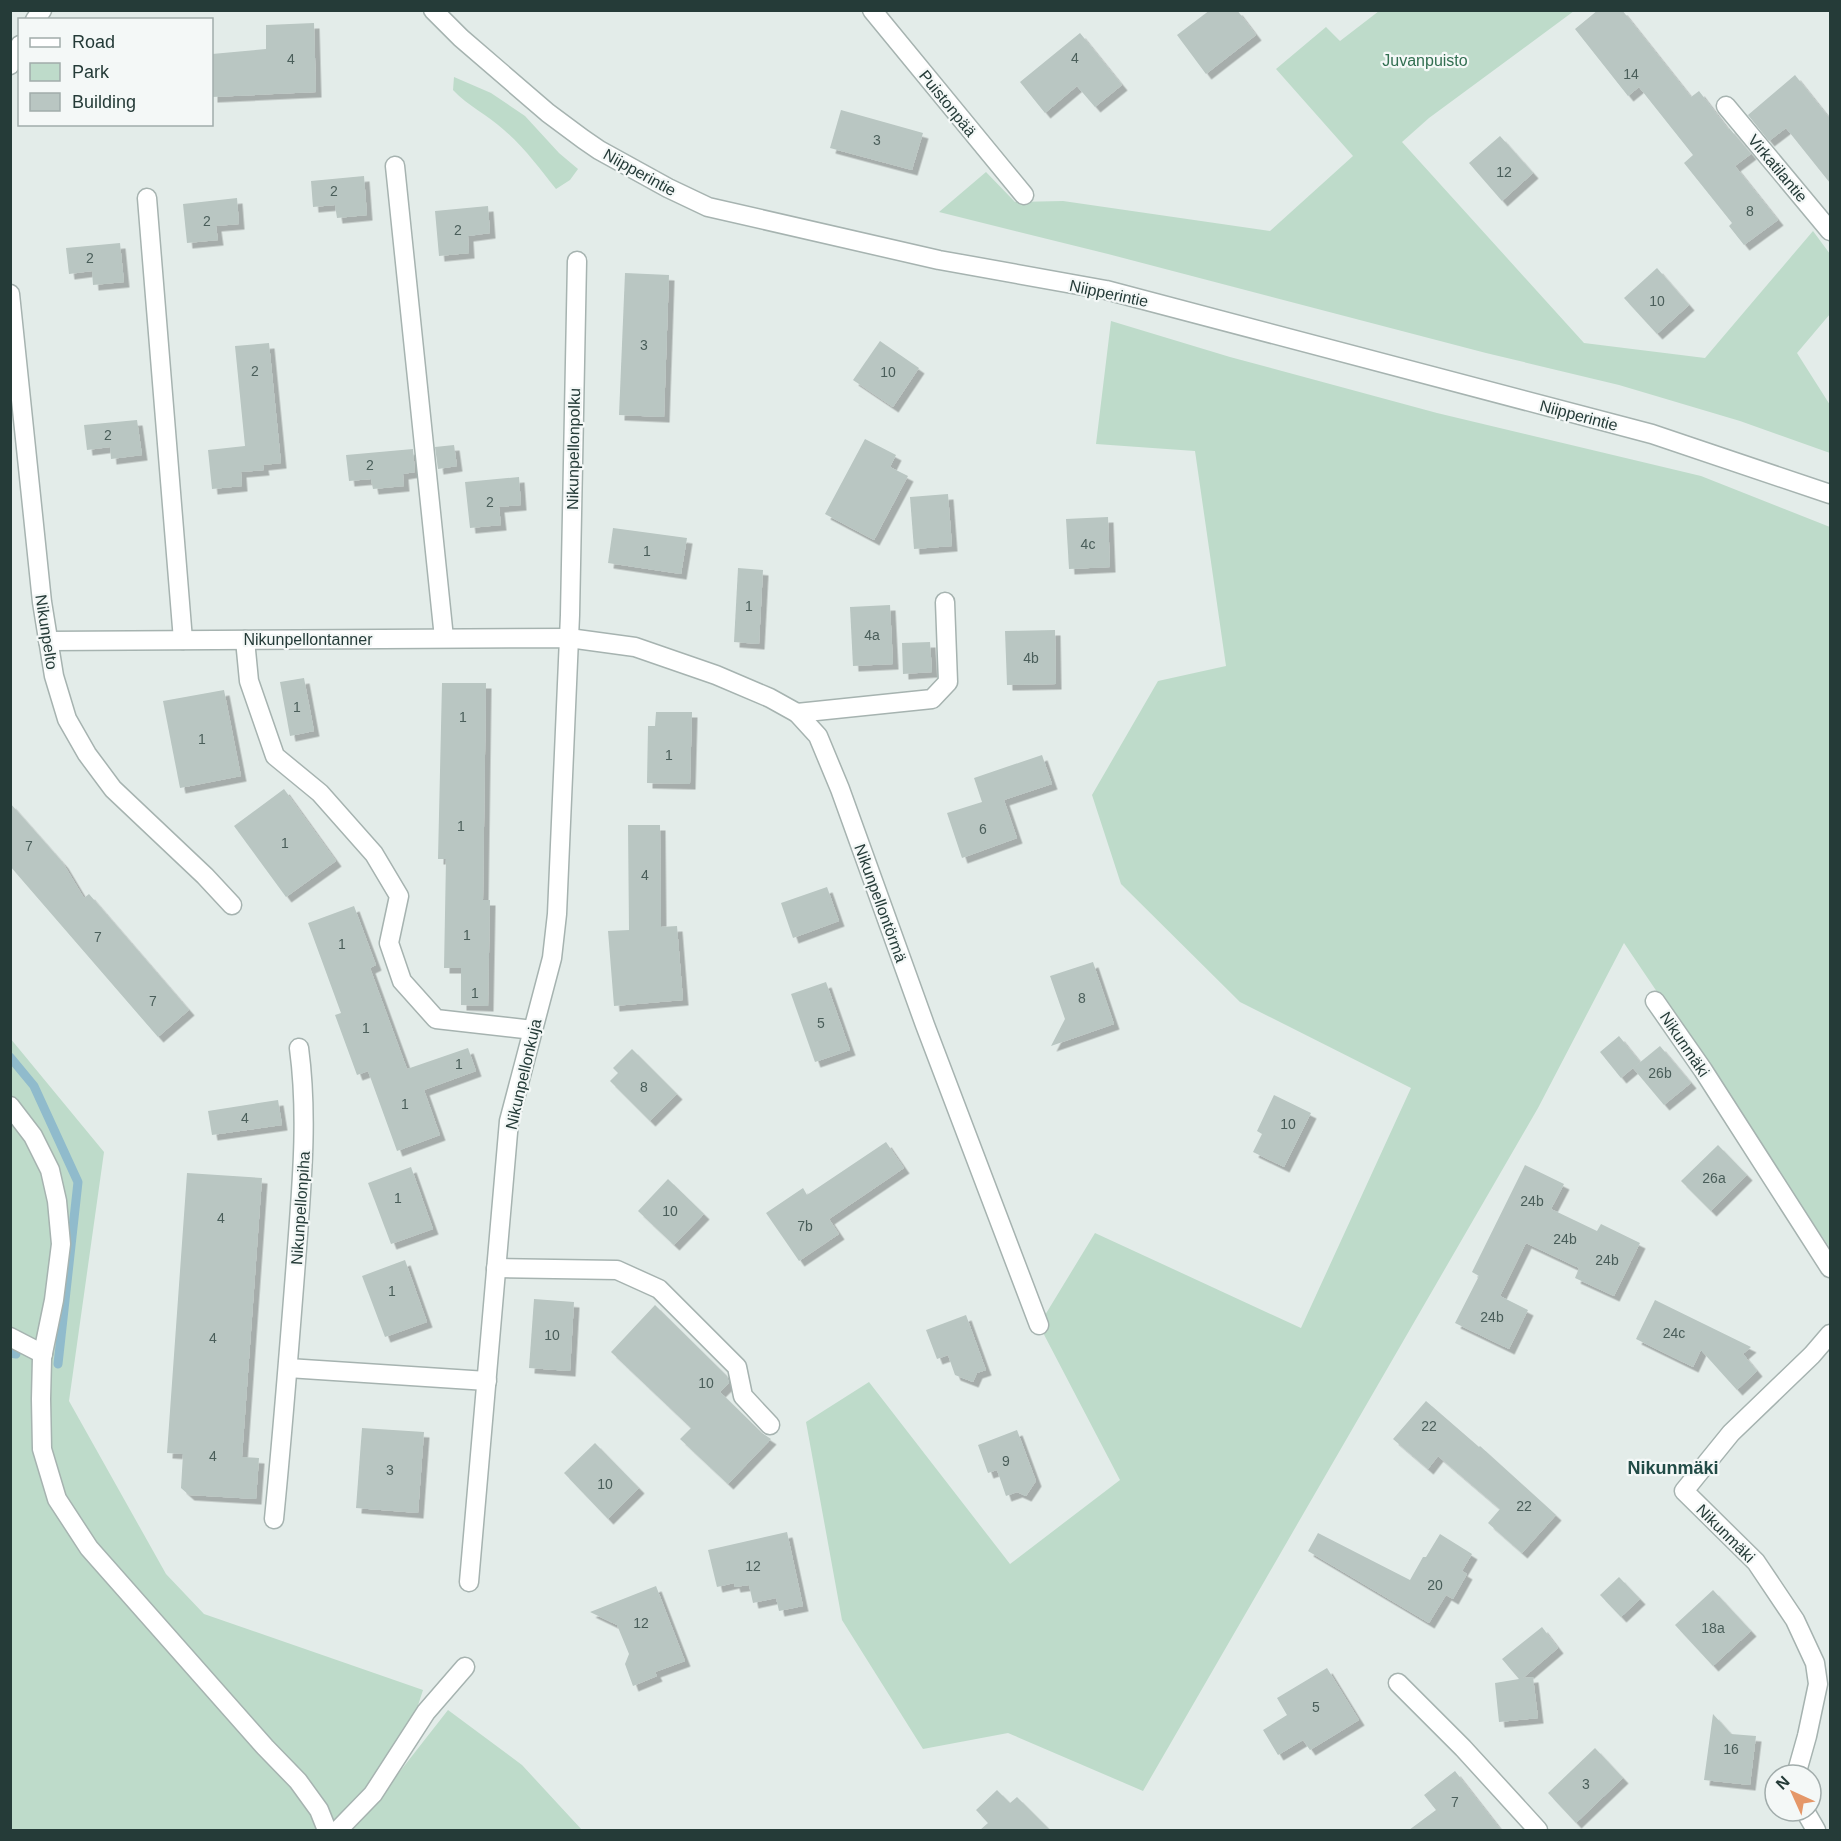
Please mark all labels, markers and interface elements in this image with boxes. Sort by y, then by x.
legend [18,18,213,126]
text: Road [72,32,115,52]
house number: 4 [1071,50,1079,66]
house number: 4 [287,51,295,67]
park label: Juvanpuisto [1382,52,1468,69]
text: Park [72,62,110,82]
house number: 14 [1623,66,1639,82]
street label: Puistonpää [916,67,979,140]
text: Building [72,92,136,112]
street label: Virkatilantie [1745,131,1811,205]
house number: 3 [873,132,881,148]
street label: Niipperintie [601,146,679,199]
house number: 12 [1496,164,1512,180]
house number: 2 [330,183,338,199]
house number: 8 [1746,203,1754,219]
house number: 2 [203,213,211,229]
house number: 2 [454,222,462,238]
house number: 2 [86,250,94,266]
street label: Niipperintie [1068,277,1150,310]
house number: 10 [1649,293,1665,309]
house number: 3 [640,337,648,353]
house number: 2 [251,363,259,379]
house number: 10 [880,364,896,380]
street label: Nikunpellonpolku [564,388,583,510]
street label: Niipperintie [1538,397,1620,434]
house number: 2 [104,427,112,443]
house number: 2 [366,457,374,473]
house number: 2 [486,494,494,510]
house number: 4c [1081,536,1095,552]
house number: 1 [643,543,651,559]
street label: Nikunpelto [32,593,61,671]
house number: 1 [745,598,753,614]
house number: 4a [864,627,880,643]
street label: Nikunpellontanner [244,631,373,648]
house number: 4b [1023,650,1039,666]
house number: 1 [293,699,301,715]
house number: 1 [459,709,467,725]
house number: 1 [198,731,206,747]
house number: 1 [665,747,673,763]
house number: 1 [457,818,465,834]
house number: 6 [979,821,987,837]
house number: 1 [281,835,289,851]
house number: 7 [25,838,33,854]
street label: Nikunpellontörmä [851,842,910,965]
house number: 4 [641,867,649,883]
house number: 1 [463,927,471,943]
house number: 7 [94,929,102,945]
house number: 1 [338,936,346,952]
house number: 1 [471,985,479,1001]
house number: 8 [1078,990,1086,1006]
house number: 7 [149,993,157,1009]
street label: Nikunmäki [1657,1009,1713,1080]
house number: 5 [817,1015,825,1031]
street label: Nikunpellonkuja [502,1017,544,1131]
house number: 1 [362,1020,370,1036]
house number: 1 [455,1056,463,1072]
house number: 26b [1648,1065,1672,1081]
house number: 8 [640,1079,648,1095]
house number: 1 [401,1096,409,1112]
house number: 4 [241,1110,249,1126]
house number: 10 [1280,1116,1296,1132]
street label: Nikunpellonpiha [288,1151,313,1265]
house number: 26a [1702,1170,1726,1186]
house number: 1 [394,1190,402,1206]
house number: 24b [1520,1193,1544,1209]
house number: 10 [662,1203,678,1219]
house number: 4 [217,1210,225,1226]
house number: 7b [797,1218,813,1234]
house number: 24b [1553,1231,1577,1247]
house number: 24b [1595,1252,1619,1268]
house number: 1 [388,1283,396,1299]
house number: 24b [1480,1309,1504,1325]
house number: 24c [1663,1325,1685,1341]
house number: 10 [544,1327,560,1343]
house number: 4 [209,1330,217,1346]
house number: 10 [698,1375,714,1391]
house number: 22 [1421,1418,1437,1434]
house number: 4 [209,1448,217,1464]
house number: 9 [1002,1453,1010,1469]
district label: Nikunmäki [1627,1458,1719,1478]
house number: 3 [386,1462,394,1478]
house number: 10 [597,1476,613,1492]
house number: 22 [1516,1498,1532,1514]
street label: Nikunmäki [1693,1501,1758,1566]
house number: 12 [745,1558,761,1574]
house number: 20 [1427,1577,1443,1593]
house number: 12 [633,1615,649,1631]
house number: 18a [1701,1620,1725,1636]
house number: 5 [1312,1699,1320,1715]
house number: 16 [1723,1741,1739,1757]
north arrow [1763,1763,1823,1823]
text: N [1773,1773,1793,1793]
house number: 3 [1582,1776,1590,1792]
house number: 7 [1451,1794,1459,1810]

